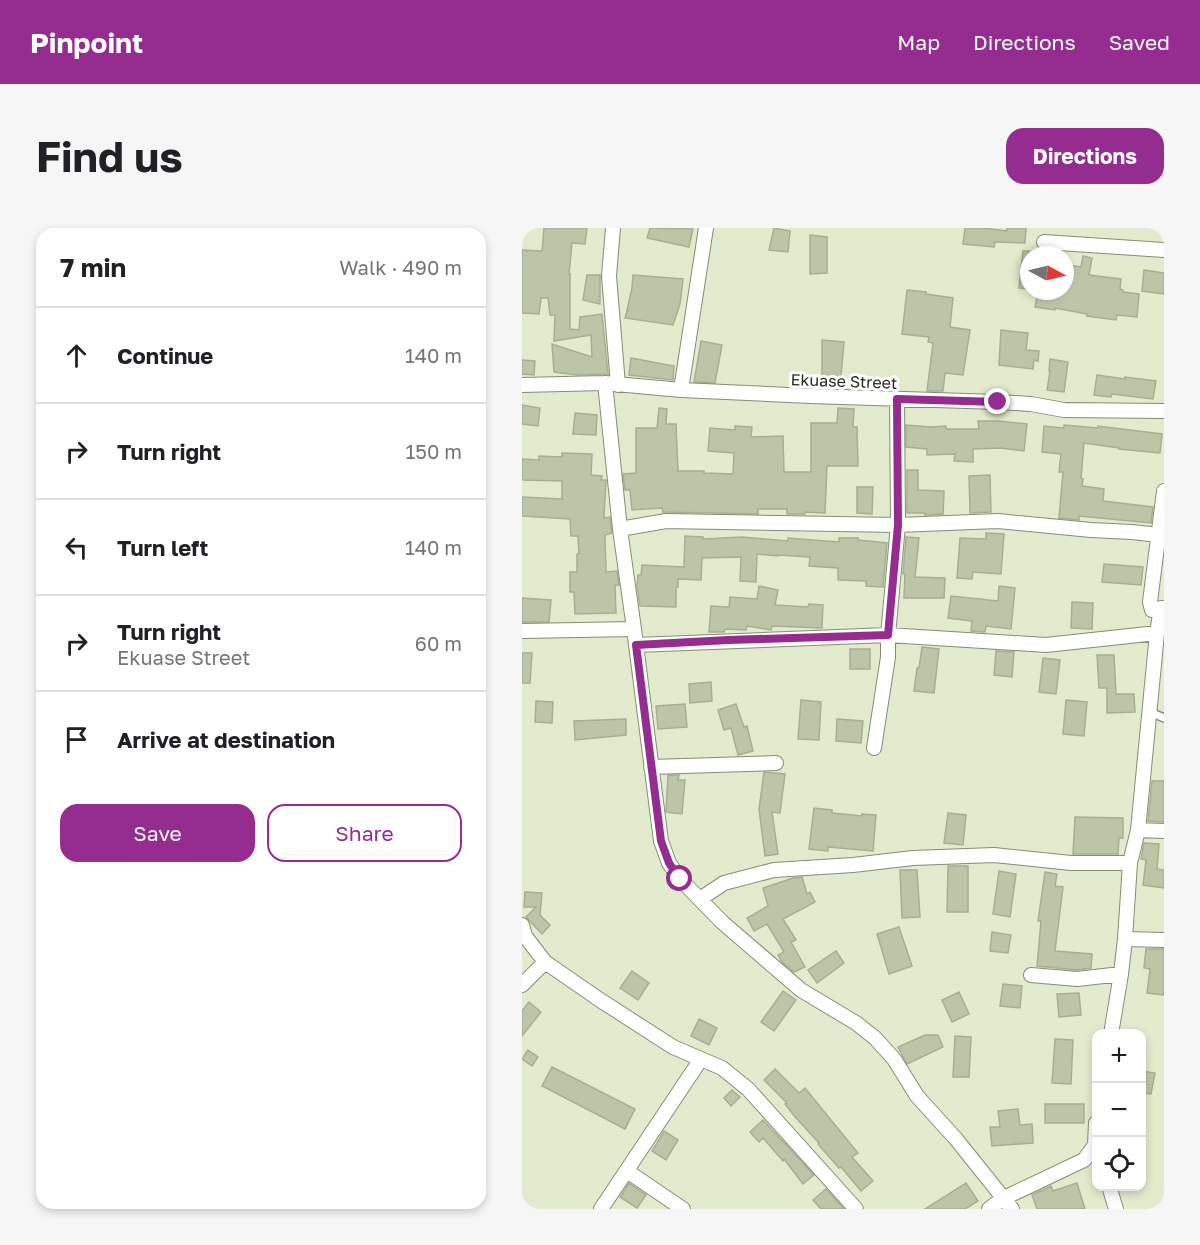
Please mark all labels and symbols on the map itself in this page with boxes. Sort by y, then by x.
north arrow [1020,246,1074,300]
street label: Ekuase Street [790,369,898,393]
route end [984,388,1010,414]
route start [666,865,692,891]

